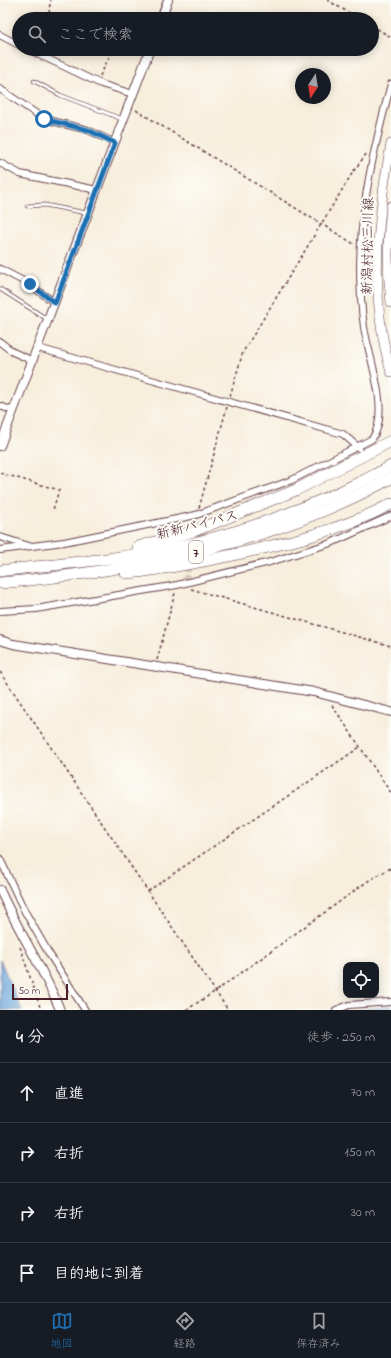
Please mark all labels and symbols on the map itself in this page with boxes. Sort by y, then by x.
north arrow [295,68,331,104]
route start [35,110,53,128]
street label: 新潟村松三川線 [357,197,380,295]
route end [21,275,39,293]
street label: 新新バイパス [154,505,241,546]
road number: 7 [189,541,203,563]
scale bar [12,982,68,1001]

